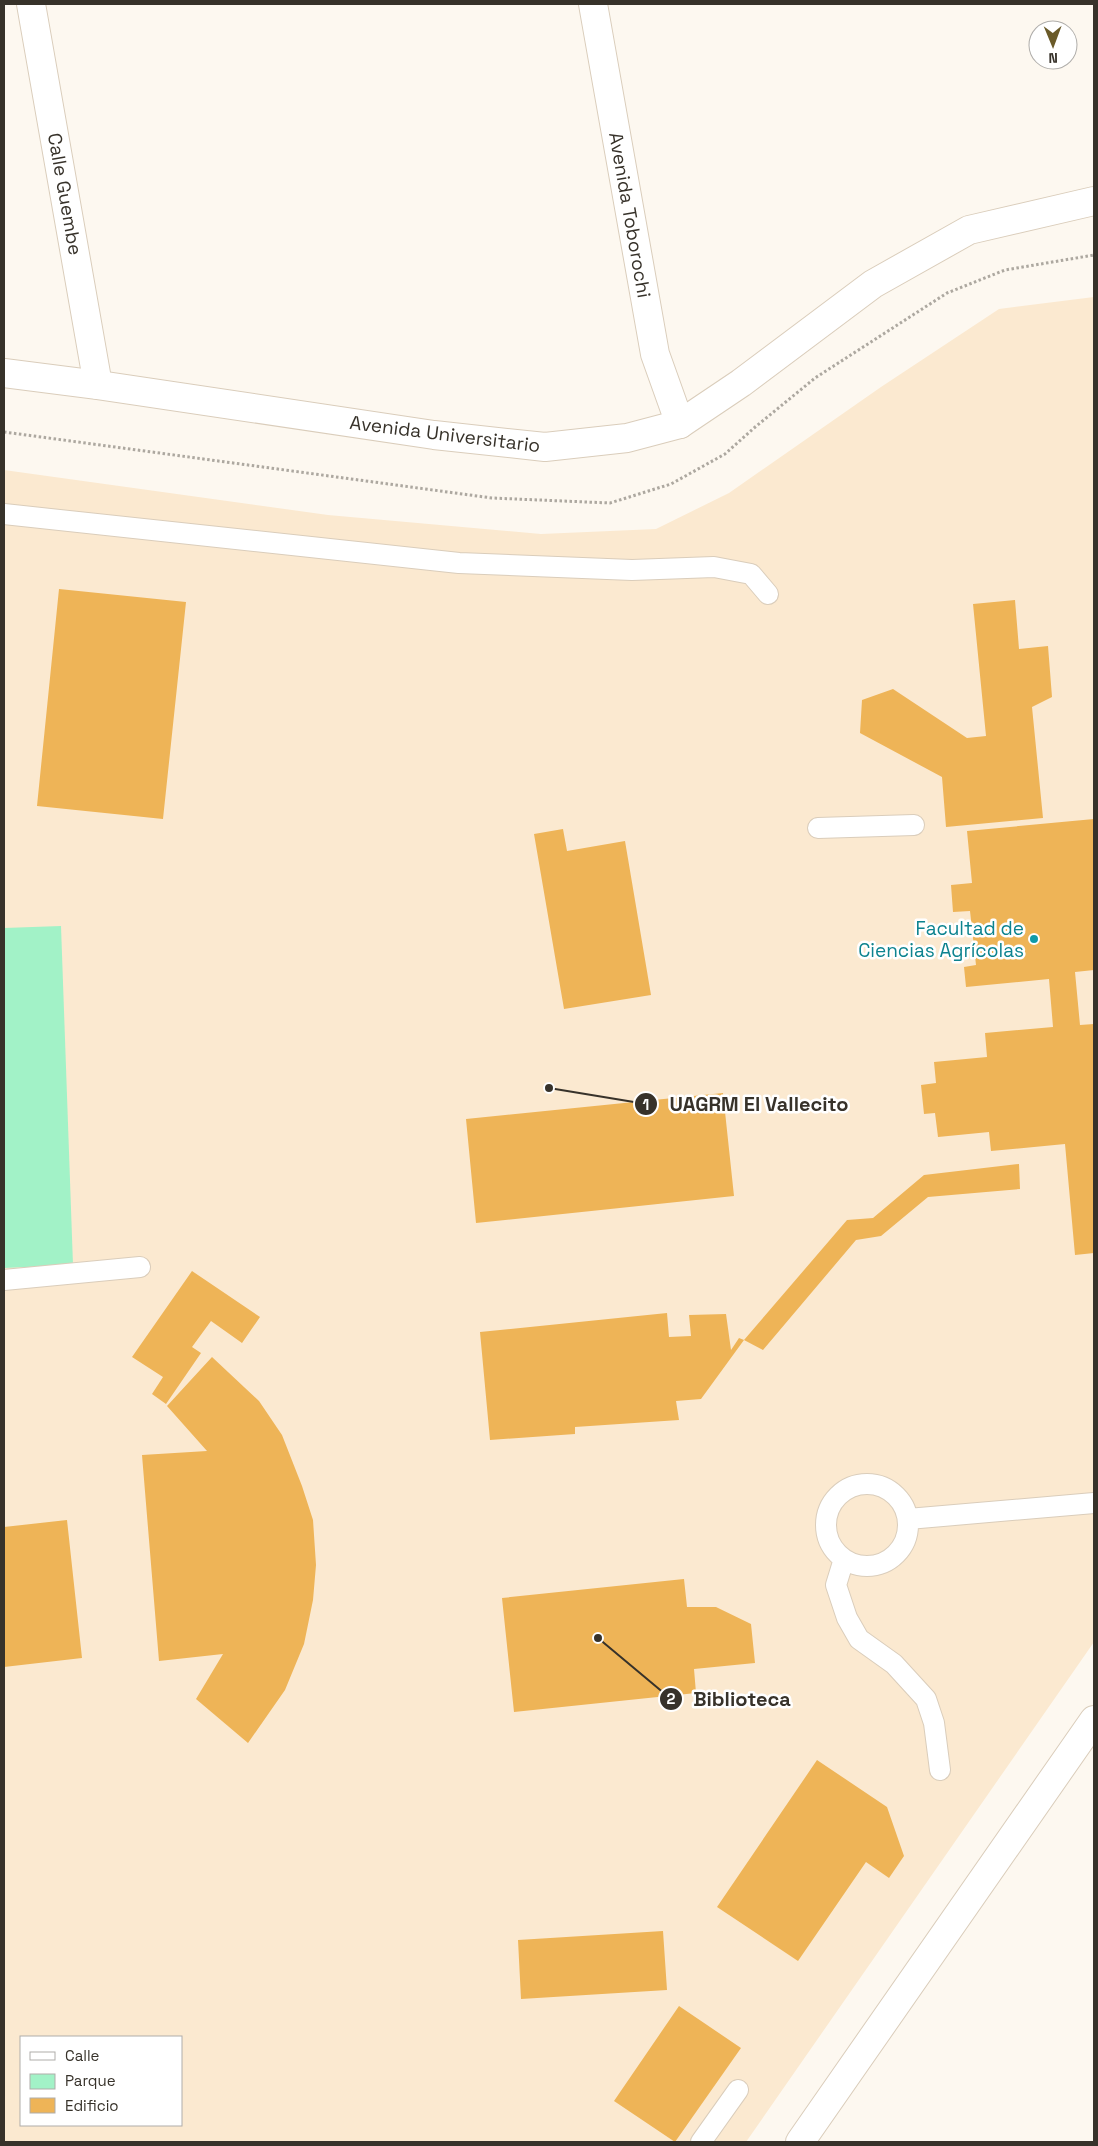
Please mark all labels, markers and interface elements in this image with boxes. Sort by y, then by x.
north arrow [1028,20,1078,70]
text: N [1048,49,1058,67]
street label: Avenida Toborochi [603,130,657,300]
street label: Calle Guembe [42,131,88,257]
street label: Avenida Universitario [348,410,542,458]
place label: Facultad de Ciencias Agrícolas [858,916,1024,963]
marker: Facultad de Ciencias Agrícolas [1028,933,1040,945]
callout: UAGRM El Vallecito [634,1087,858,1122]
text: UAGRM El Vallecito [669,1091,849,1117]
text: 1 [643,1095,649,1114]
callout: Biblioteca [658,1681,801,1716]
text: Biblioteca [693,1686,791,1712]
text: 2 [667,1689,676,1708]
legend [20,2036,182,2126]
text: Calle [65,2046,100,2065]
text: Parque [65,2071,116,2090]
text: Edificio [65,2096,119,2115]

